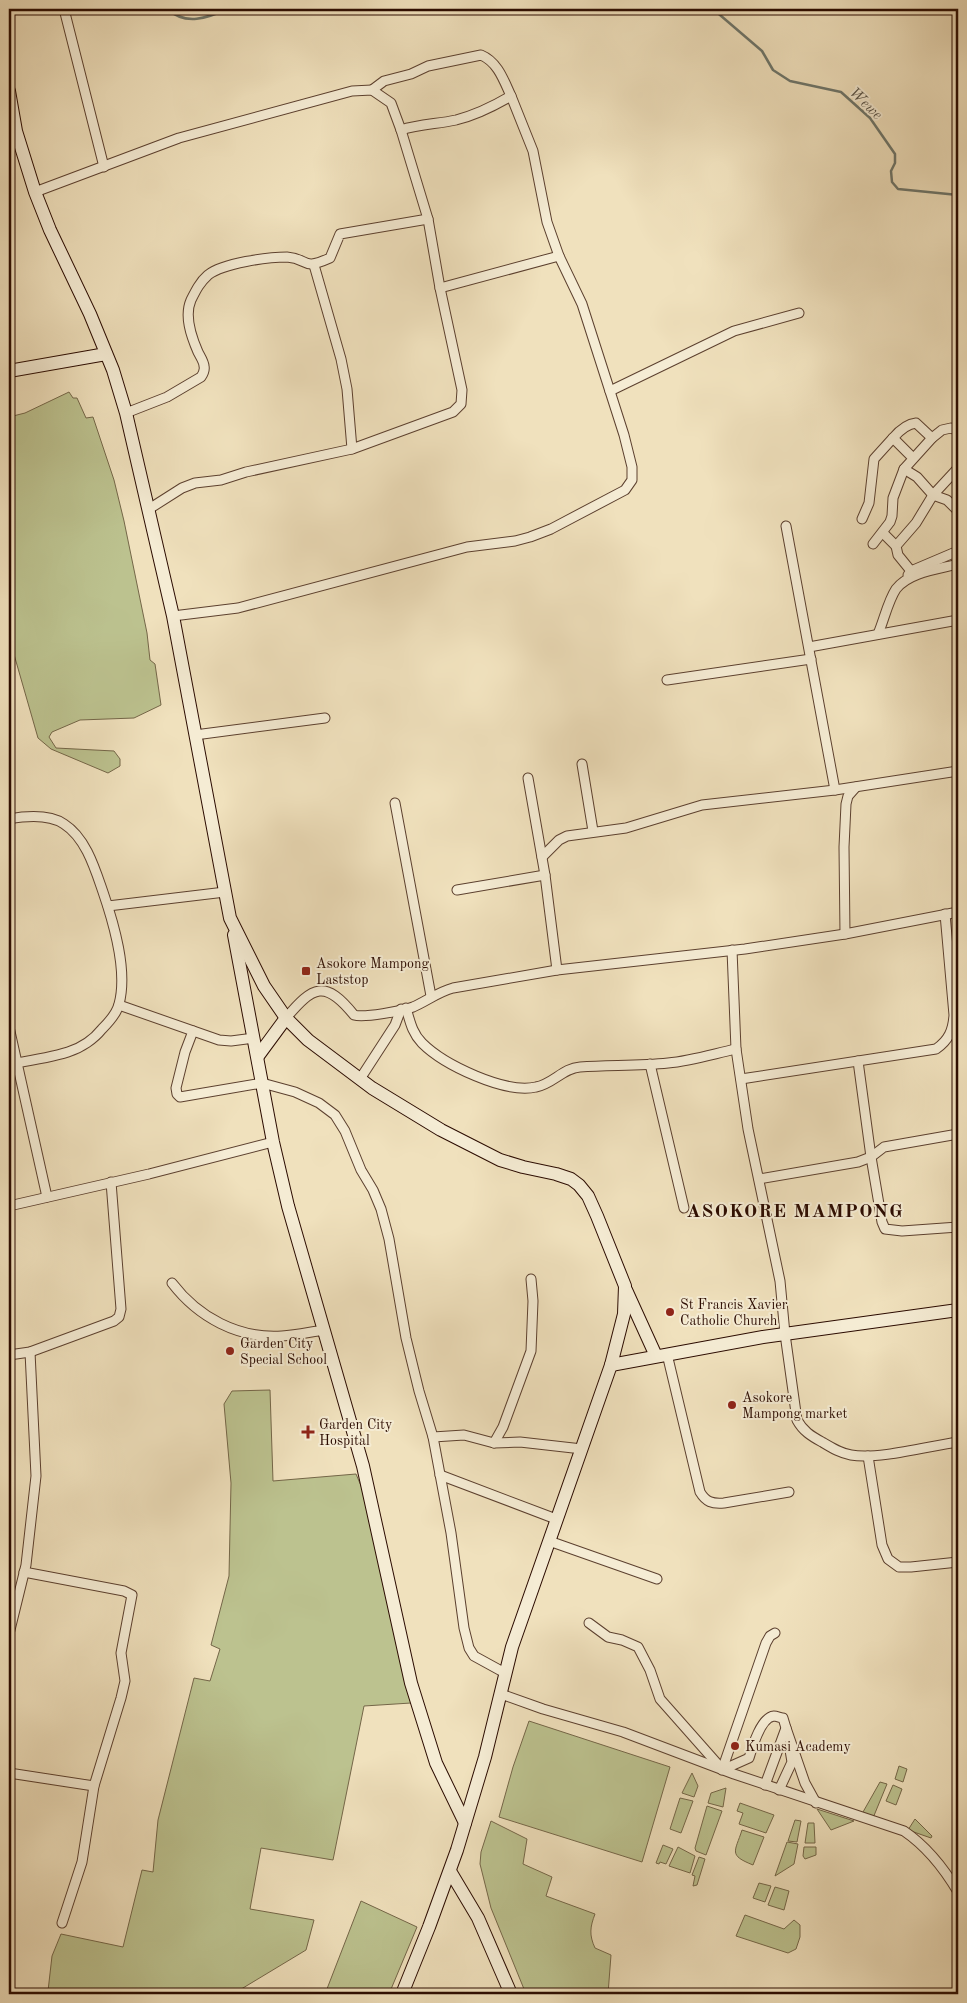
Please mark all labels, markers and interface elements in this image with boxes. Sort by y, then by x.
water label: Wewe [846,85,884,123]
place label: Asokore Mampong Laststop [316,957,430,987]
marker: Asokore Mampong Laststop [300,965,312,977]
district label: ASOKORE MAMPONG [686,1203,904,1222]
place label: St Francis Xavier Catholic Church [680,1298,788,1328]
marker: St Francis Xavier Catholic Church [664,1306,676,1318]
place label: Garden City Special School [240,1337,327,1367]
marker: Garden City Special School [224,1345,236,1357]
place label: Asokore Mampong market [742,1391,847,1421]
marker: Asokore Mampong market [726,1399,738,1411]
place label: Garden City Hospital [319,1418,393,1448]
marker: Garden City Hospital [301,1425,315,1439]
marker: Kumasi Academy [729,1740,741,1752]
place label: Kumasi Academy [745,1740,851,1754]

